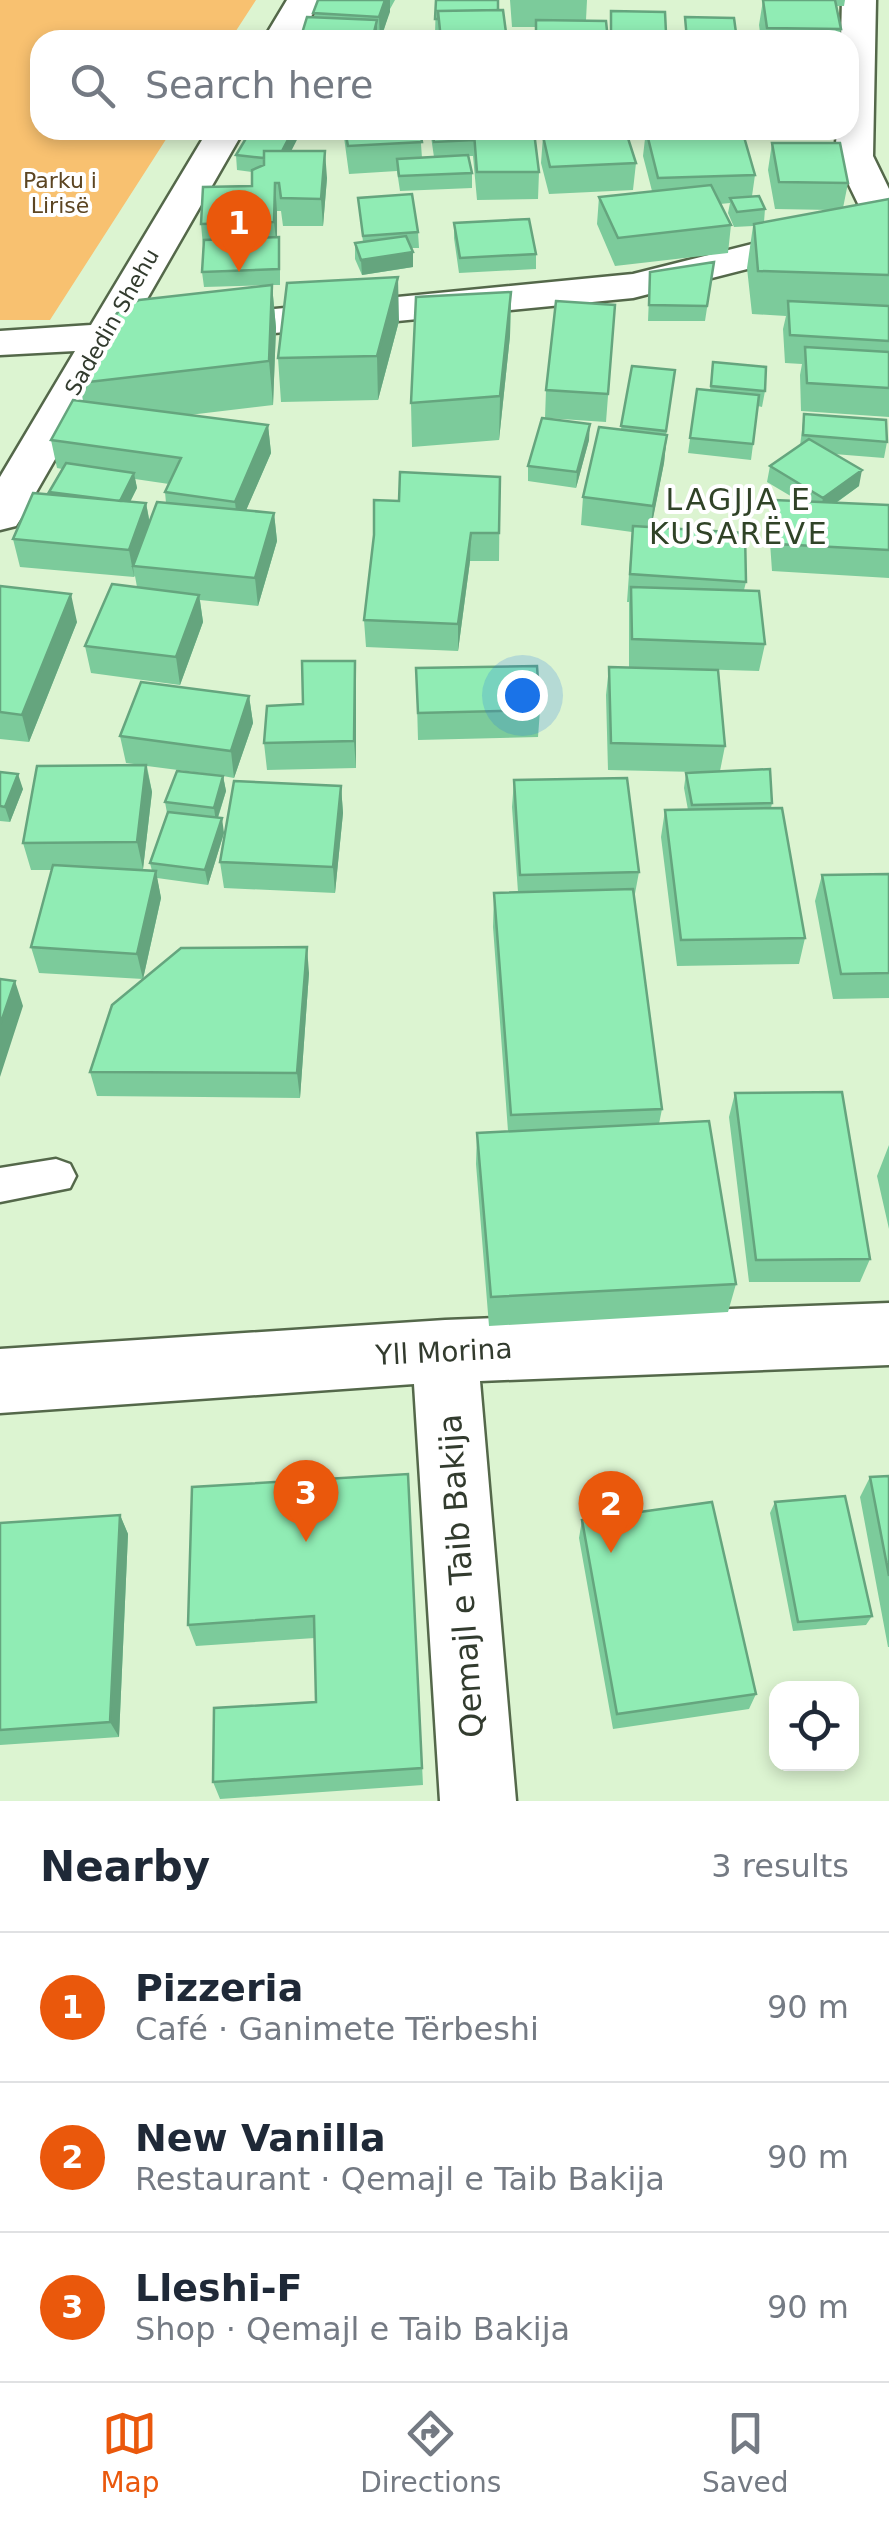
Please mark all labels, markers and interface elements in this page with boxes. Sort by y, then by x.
search box [30,30,859,140]
icon: search [65,58,120,113]
text: Search here [145,63,373,107]
park label: Parku i Lirisë [23,168,97,218]
pin: 1 [206,190,272,272]
street label: Sadedin Shehu [60,244,164,400]
district label: LAGJJA E KUSARËVE [649,482,829,551]
your location [497,670,548,721]
street label: Yll Morina [374,1332,513,1372]
street label: Qemajl e Taib Bakija [431,1413,491,1739]
pin: 3 [274,1460,338,1542]
pin: 2 [578,1470,644,1553]
map controls [769,1681,859,1771]
button: locate [769,1681,859,1771]
text: Nearby [40,1842,210,1891]
text: 3 results [711,1847,849,1885]
text: Pizzeria [135,1966,303,2010]
text: 1 [61,1988,84,2026]
text: 90 m [767,1988,849,2026]
text: Café · Ganimete Tërbeshi [135,2010,539,2048]
text: New Vanilla [135,2116,386,2160]
text: 2 [61,2138,84,2176]
text: 90 m [767,2138,849,2176]
text: Restaurant · Qemajl e Taib Bakija [135,2160,665,2198]
text: Lleshi-F [135,2266,302,2310]
text: 3 [61,2288,84,2326]
text: 90 m [767,2288,849,2326]
text: Shop · Qemajl e Taib Bakija [135,2310,570,2348]
tab: Map [100,2406,159,2499]
tab: Directions [360,2406,501,2499]
tab: Saved [702,2406,789,2499]

